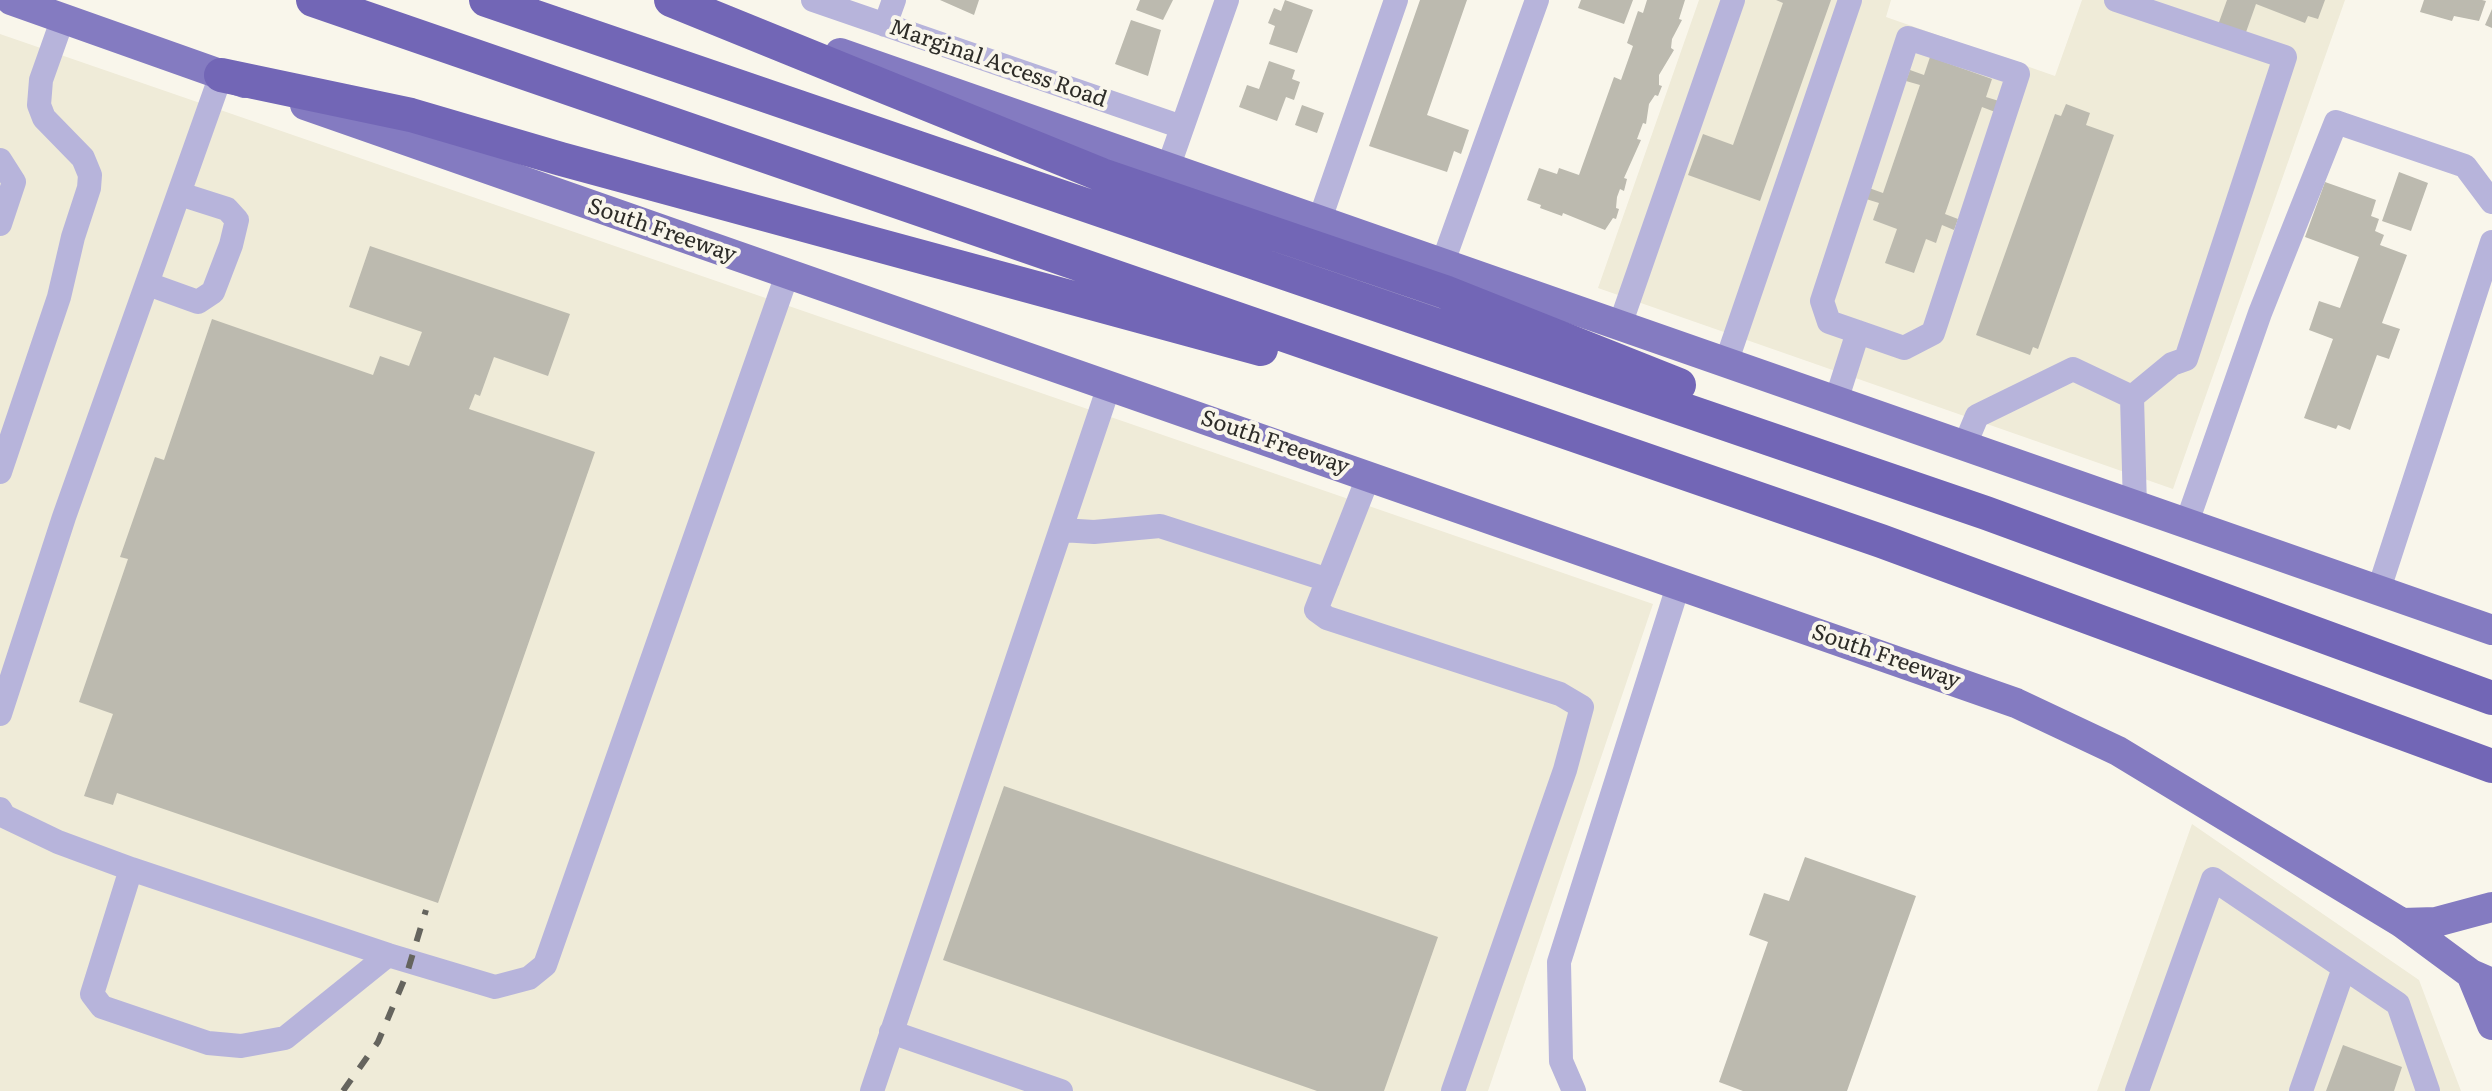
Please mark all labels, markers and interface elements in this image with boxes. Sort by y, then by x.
street label: Marginal Access Road [886,14,1110,114]
street label: South Freeway [584,193,740,269]
street label: South Freeway [1197,405,1353,481]
street label: South Freeway [1808,619,1964,695]

